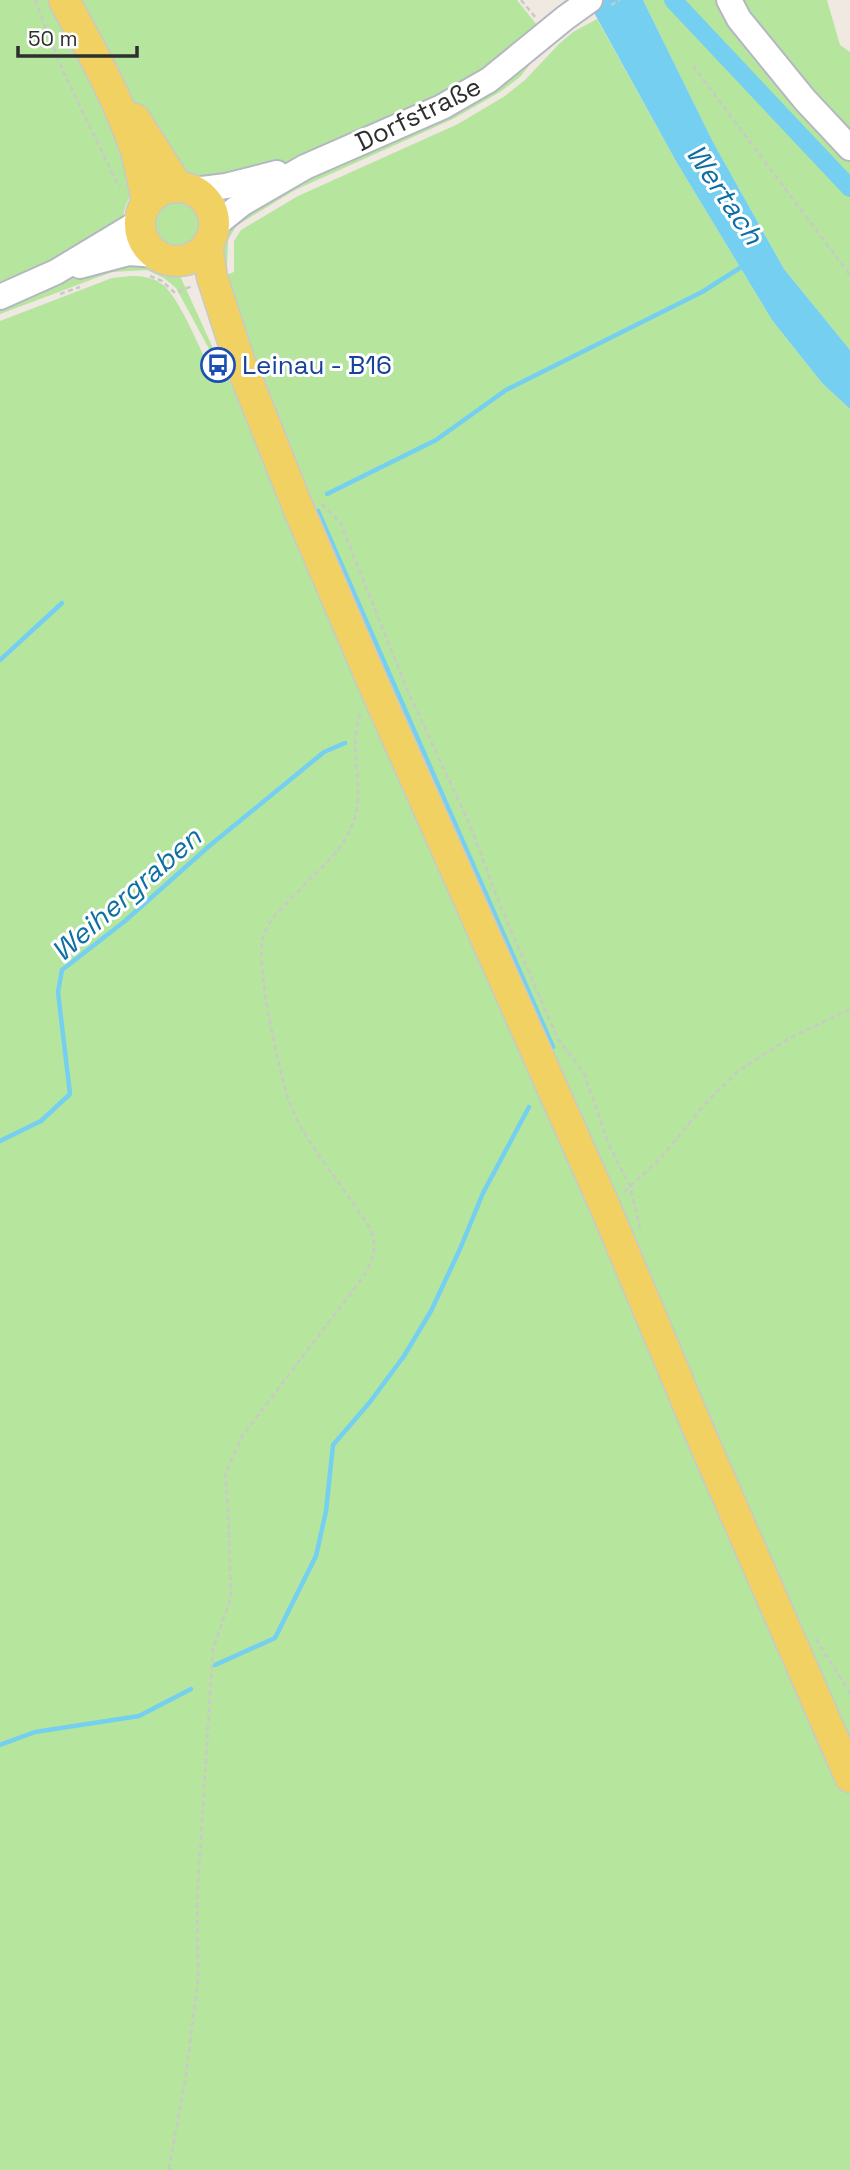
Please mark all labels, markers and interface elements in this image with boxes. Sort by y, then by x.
scale bar [18,14,136,58]
text: 50 m [28,25,78,52]
street label: Dorfstraße [350,69,486,159]
water label: Wertach [678,137,772,252]
bus stop icon: Leinau - B16 [199,346,237,384]
place label: Leinau - B16 [242,348,392,382]
water label: Weihergraben [44,818,209,969]

